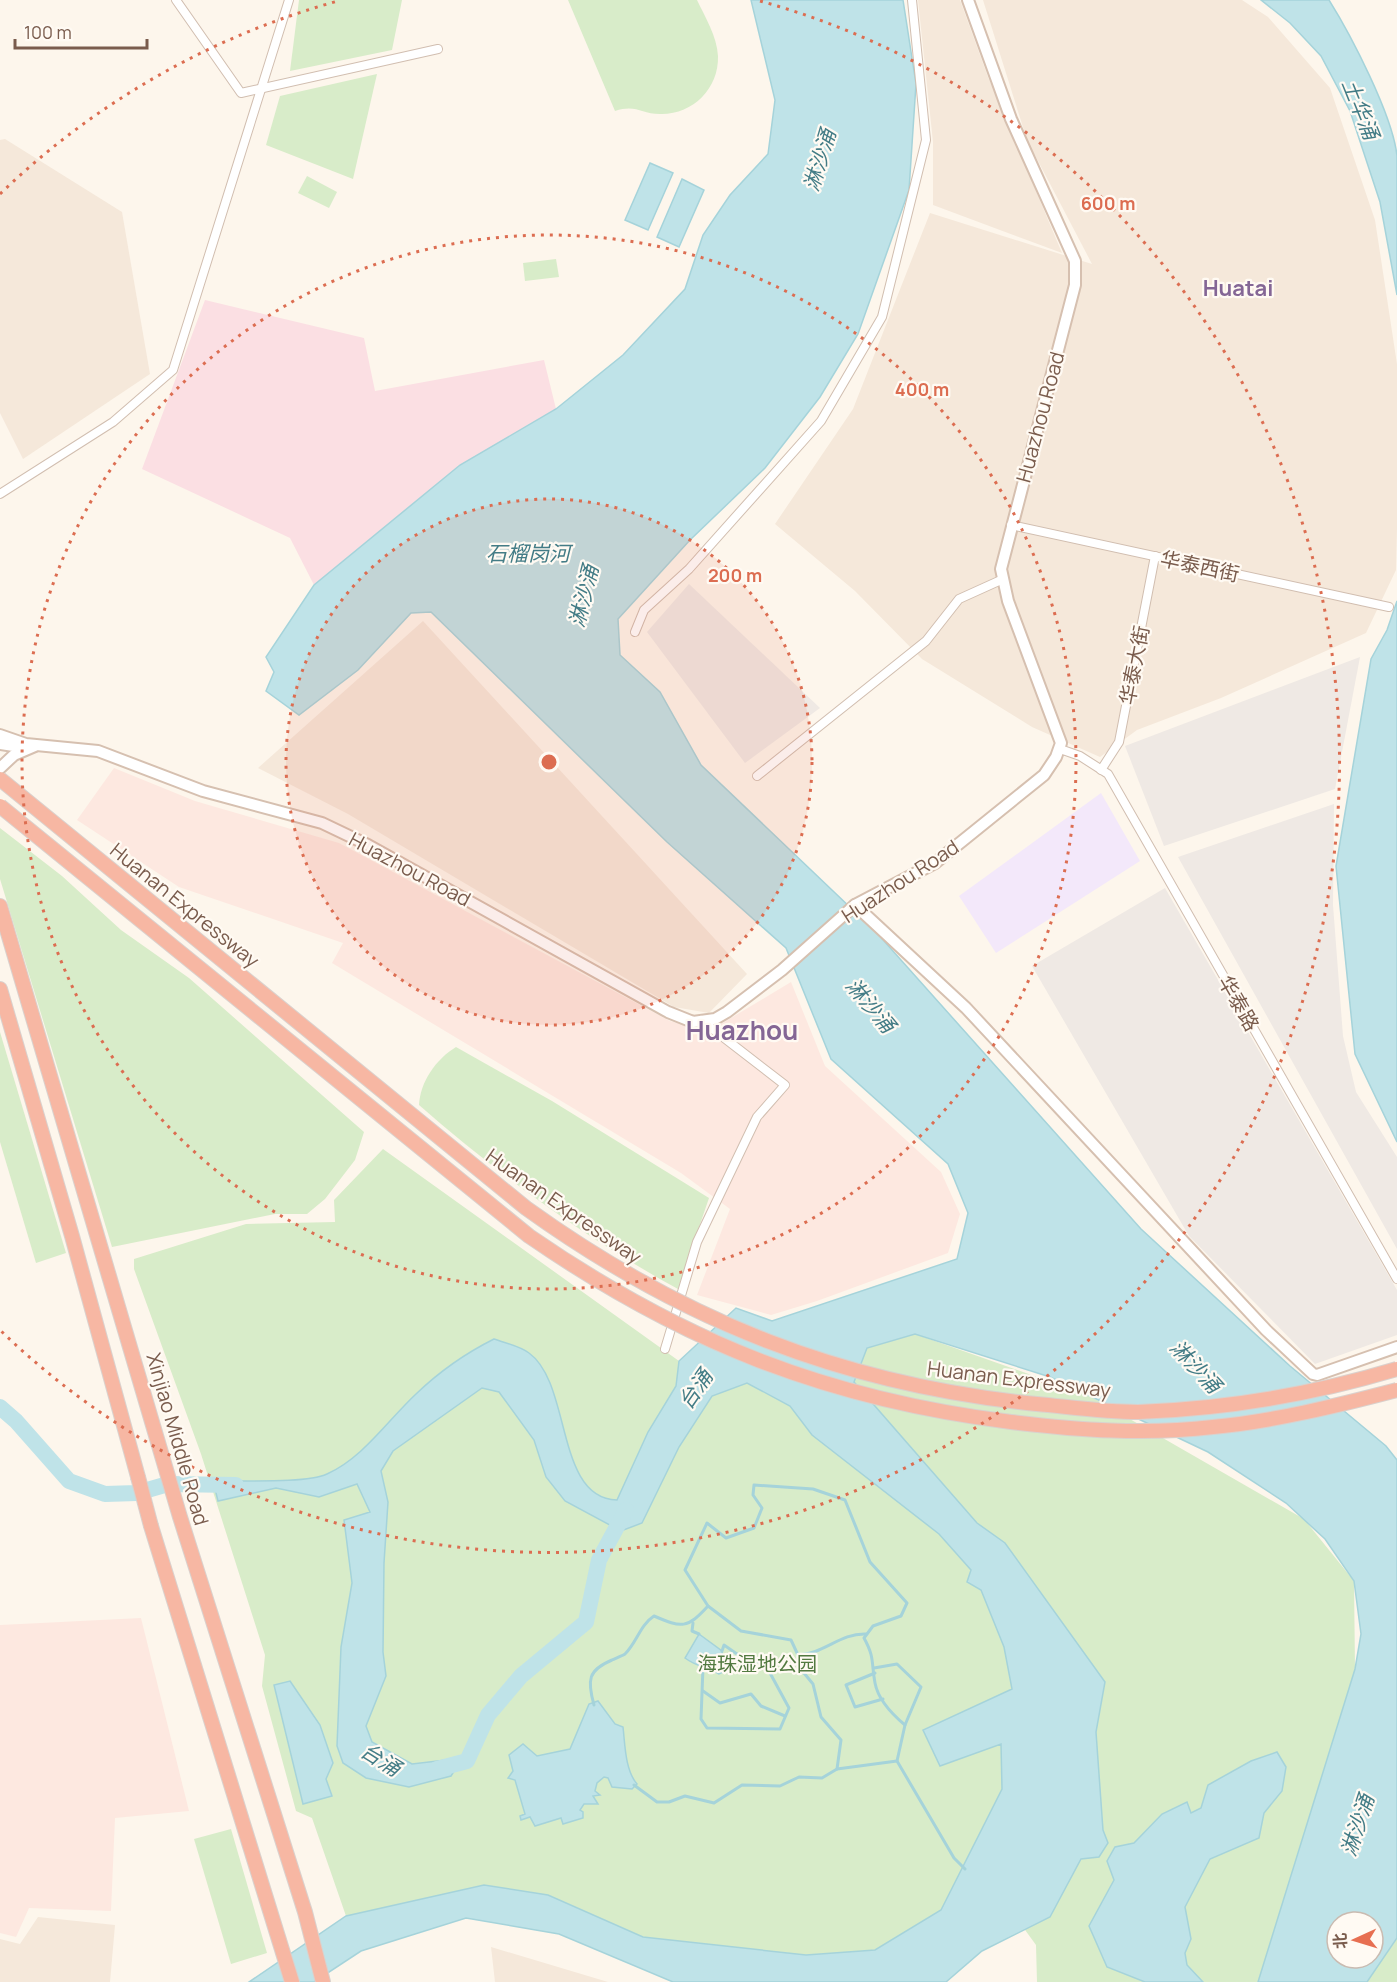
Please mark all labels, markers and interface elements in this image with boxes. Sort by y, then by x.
scale bar [15,12,147,50]
text: 100 m [24,20,72,44]
water label: 土华涌 [1336,75,1387,145]
water label: 淋沙涌 [796,124,842,194]
text: 600 m [1081,191,1135,215]
district label: Huatai [1203,273,1273,303]
street label: Huazhou Road [1010,349,1070,485]
text: 400 m [895,377,949,401]
water label: 石榴岗河 [486,539,574,567]
street label: 华泰西街 [1158,544,1242,588]
water label: 淋沙涌 [562,560,605,630]
text: 200 m [708,563,762,587]
street label: 华泰大街 [1113,623,1155,707]
centre of rings [539,752,559,772]
street label: Huazhou Road [344,826,476,912]
street label: Huazhou Road [836,833,964,929]
street label: Huanan Expressway [105,836,266,974]
street label: 华泰路 [1212,970,1266,1036]
water label: 淋沙涌 [840,972,903,1040]
district label: Huazhou [686,1012,798,1048]
street label: Huanan Expressway [481,1142,648,1270]
water label: 淋沙涌 [1164,1333,1229,1400]
street label: Xinjiao Middle Road [140,1350,216,1528]
street label: Huanan Expressway [926,1354,1113,1404]
water label: 台涌 [671,1362,720,1414]
park label: 海珠湿地公园 [697,1650,817,1677]
water label: 台涌 [356,1736,408,1783]
water label: 淋沙涌 [1334,1789,1381,1859]
north arrow [1325,1910,1385,1970]
text: 北 [1329,1932,1352,1950]

